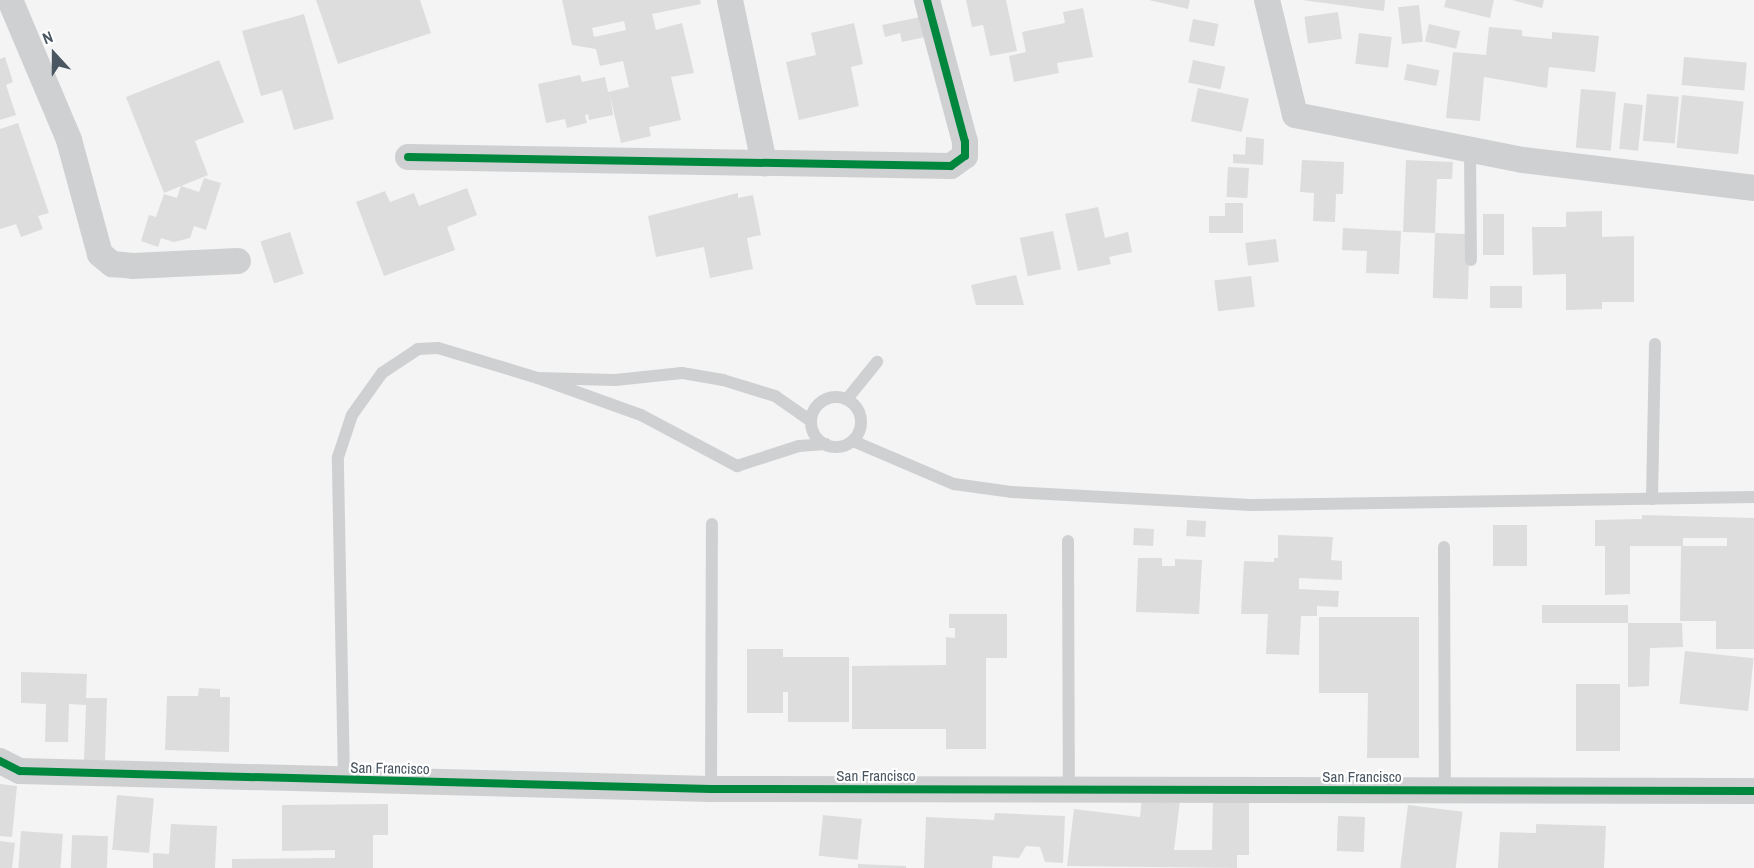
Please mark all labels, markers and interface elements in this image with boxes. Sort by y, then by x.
north arrow [24,24,84,84]
text: N [39,25,56,49]
street label: San Francisco [350,758,430,778]
street label: San Francisco [836,767,916,785]
street label: San Francisco [1322,768,1402,786]

